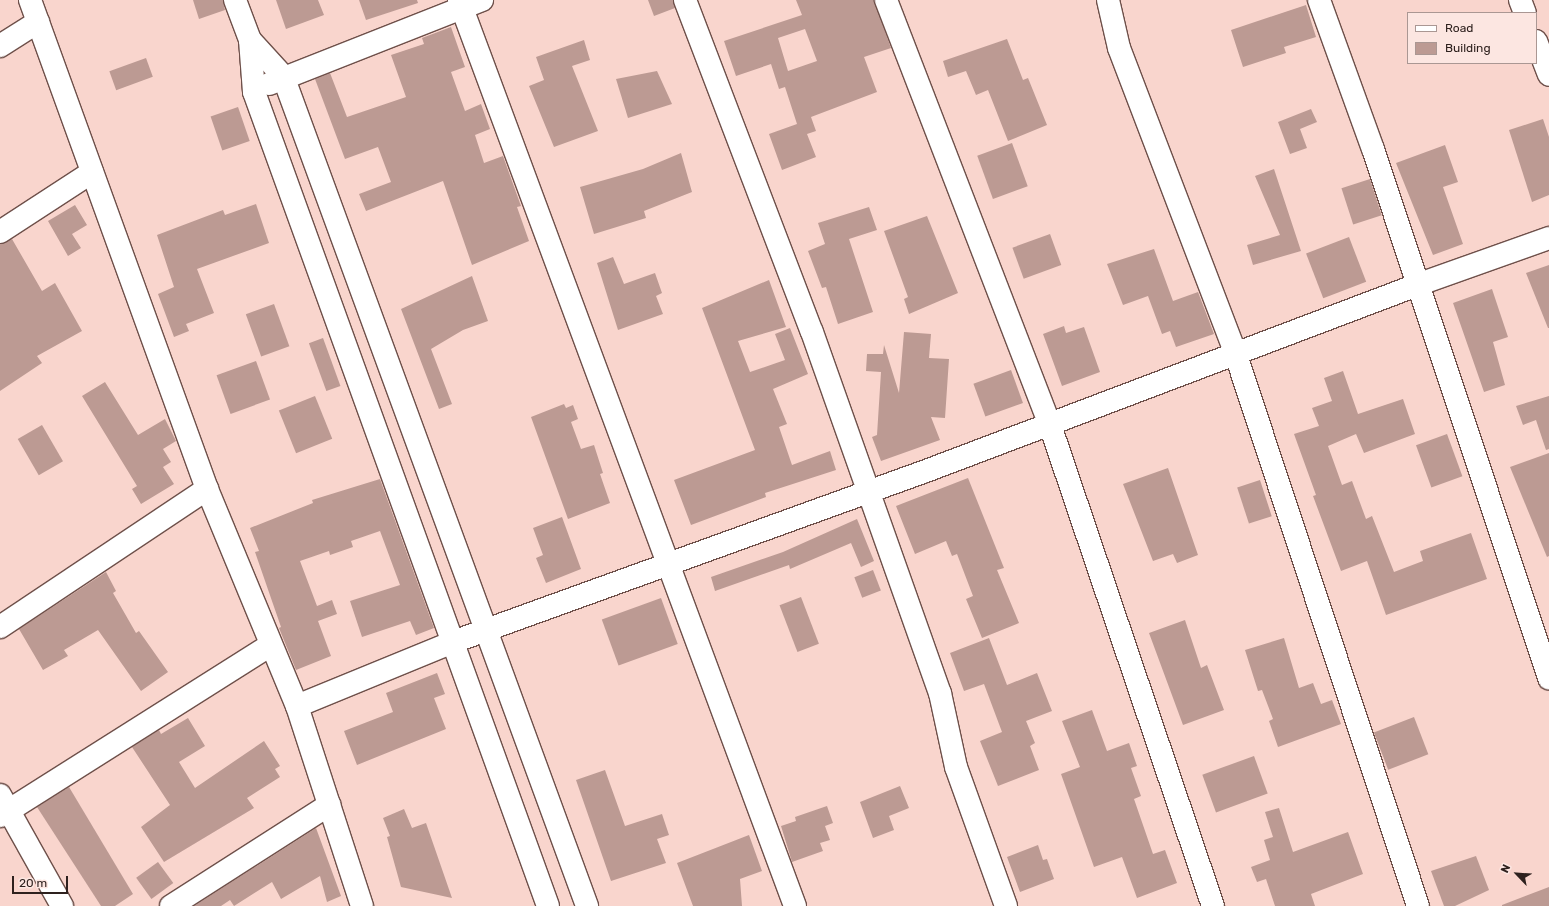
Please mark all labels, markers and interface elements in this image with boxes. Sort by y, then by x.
legend [1407,12,1537,64]
text: Road [1445,21,1473,35]
text: Building [1445,41,1491,55]
north arrow [1497,854,1537,894]
text: N [1498,862,1513,875]
scale bar [14,868,70,894]
text: 20 m [19,876,47,890]

